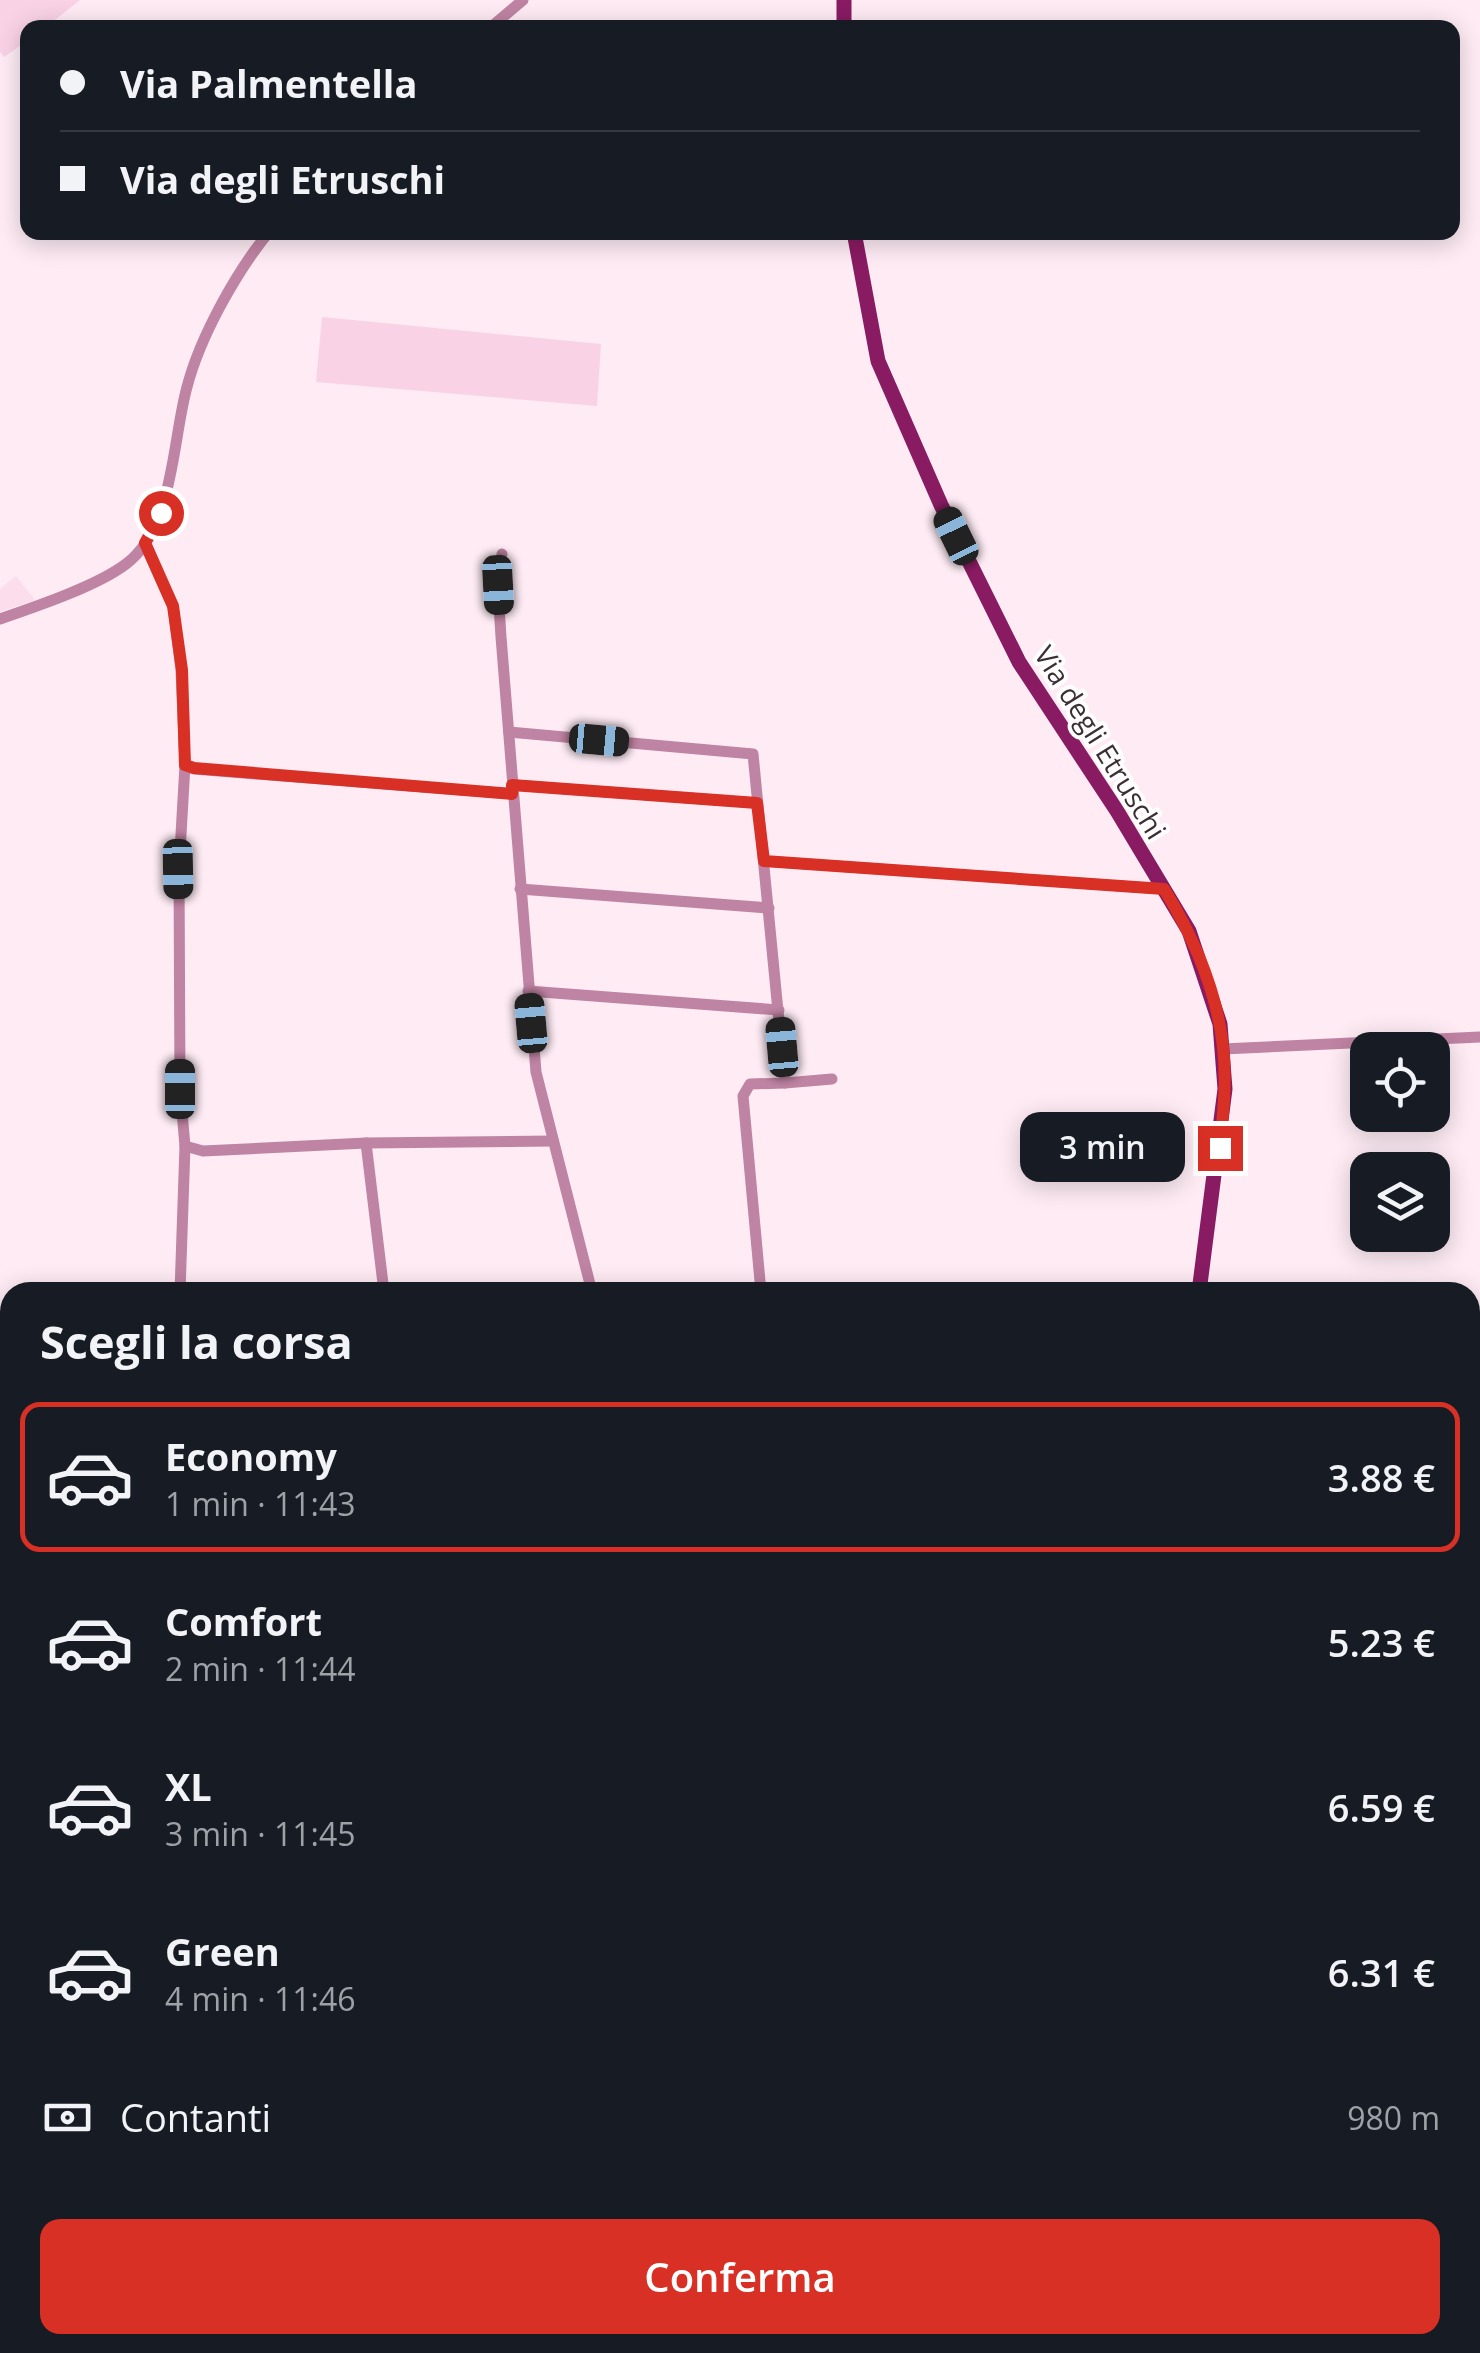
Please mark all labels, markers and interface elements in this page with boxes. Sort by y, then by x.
text: Via Palmentella [120,57,417,109]
text: Via degli Etruschi [120,153,445,205]
route start [139,491,184,536]
car [929,502,983,570]
car [481,554,515,616]
street label: Via degli Etruschi [1026,638,1176,846]
car [568,722,630,758]
car [162,839,194,899]
car [513,992,549,1054]
car [764,1016,800,1078]
map controls [1350,1032,1450,1252]
button: locate [1350,1032,1450,1132]
car [165,1059,195,1119]
callout: 3 min [1020,1113,1185,1183]
text: 3 min [1059,1125,1146,1168]
route end [1198,1126,1243,1171]
button: layers [1350,1152,1450,1252]
text: Scegli la corsa [40,1311,353,1372]
text: Economy [165,1430,337,1482]
icon: car [45,1432,135,1522]
text: 3.88 € [1328,1451,1435,1503]
text: 1 min · 11:43 [165,1482,356,1525]
text: Comfort [165,1595,322,1647]
icon: car [45,1597,135,1687]
text: 5.23 € [1328,1616,1435,1668]
text: 2 min · 11:44 [165,1647,356,1690]
text: XL [165,1760,212,1812]
icon: car [45,1762,135,1852]
text: 6.59 € [1328,1781,1435,1833]
text: 3 min · 11:45 [165,1812,356,1855]
text: Green [165,1925,280,1977]
icon: car [45,1927,135,2017]
text: 6.31 € [1328,1946,1435,1998]
text: 4 min · 11:46 [165,1977,356,2020]
icon: cash [40,2090,95,2145]
text: Contanti [120,2091,271,2143]
text: 980 m [1347,2096,1440,2139]
button: Conferma [40,2219,1440,2334]

